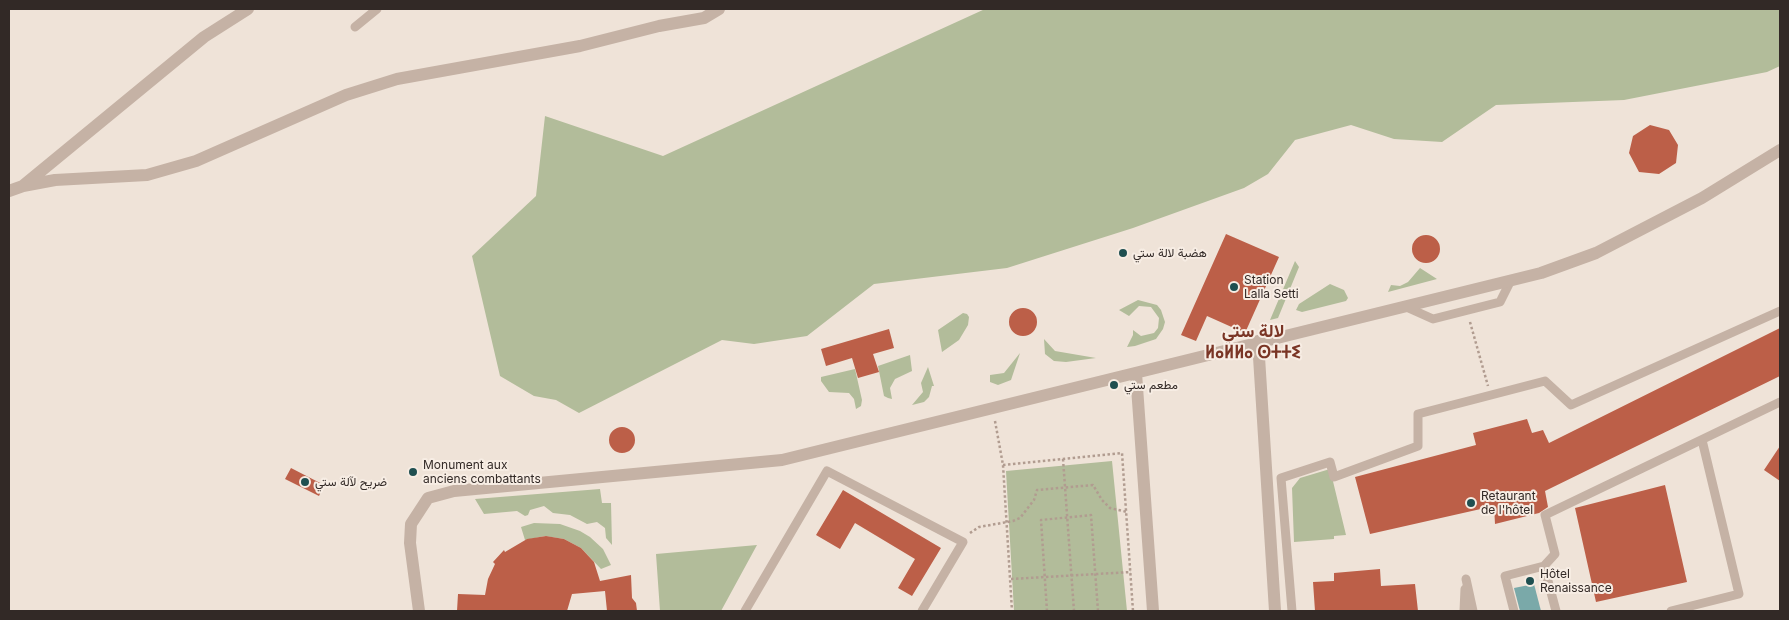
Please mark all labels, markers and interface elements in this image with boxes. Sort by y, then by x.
place label: هضبة لالة ستي [1133,246,1207,260]
marker: هضبة لالة ستي [1117,247,1129,259]
place label: Station Lalla Setti [1244,273,1299,301]
marker: Station Lalla Setti [1228,281,1240,293]
district label: لالة ستي ⵍⴰⵍⵍⴰ ⵙⵜⵜⵉ [1205,321,1301,364]
place label: مطعم ستي [1124,378,1178,392]
marker: مطعم ستي [1108,379,1120,391]
place label: Monument aux anciens combattants [423,458,541,486]
marker: Monument aux anciens combattants [407,466,419,478]
place label: ضريح لآلة ستي [315,475,387,489]
marker: ضريح لآلة ستي [299,476,311,488]
place label: Retaurant de l'hôtel [1481,489,1536,517]
marker: Retaurant de l'hôtel [1465,497,1477,509]
place label: Hôtel Renaissance [1540,567,1612,595]
marker: Hôtel Renaissance [1524,575,1536,587]

